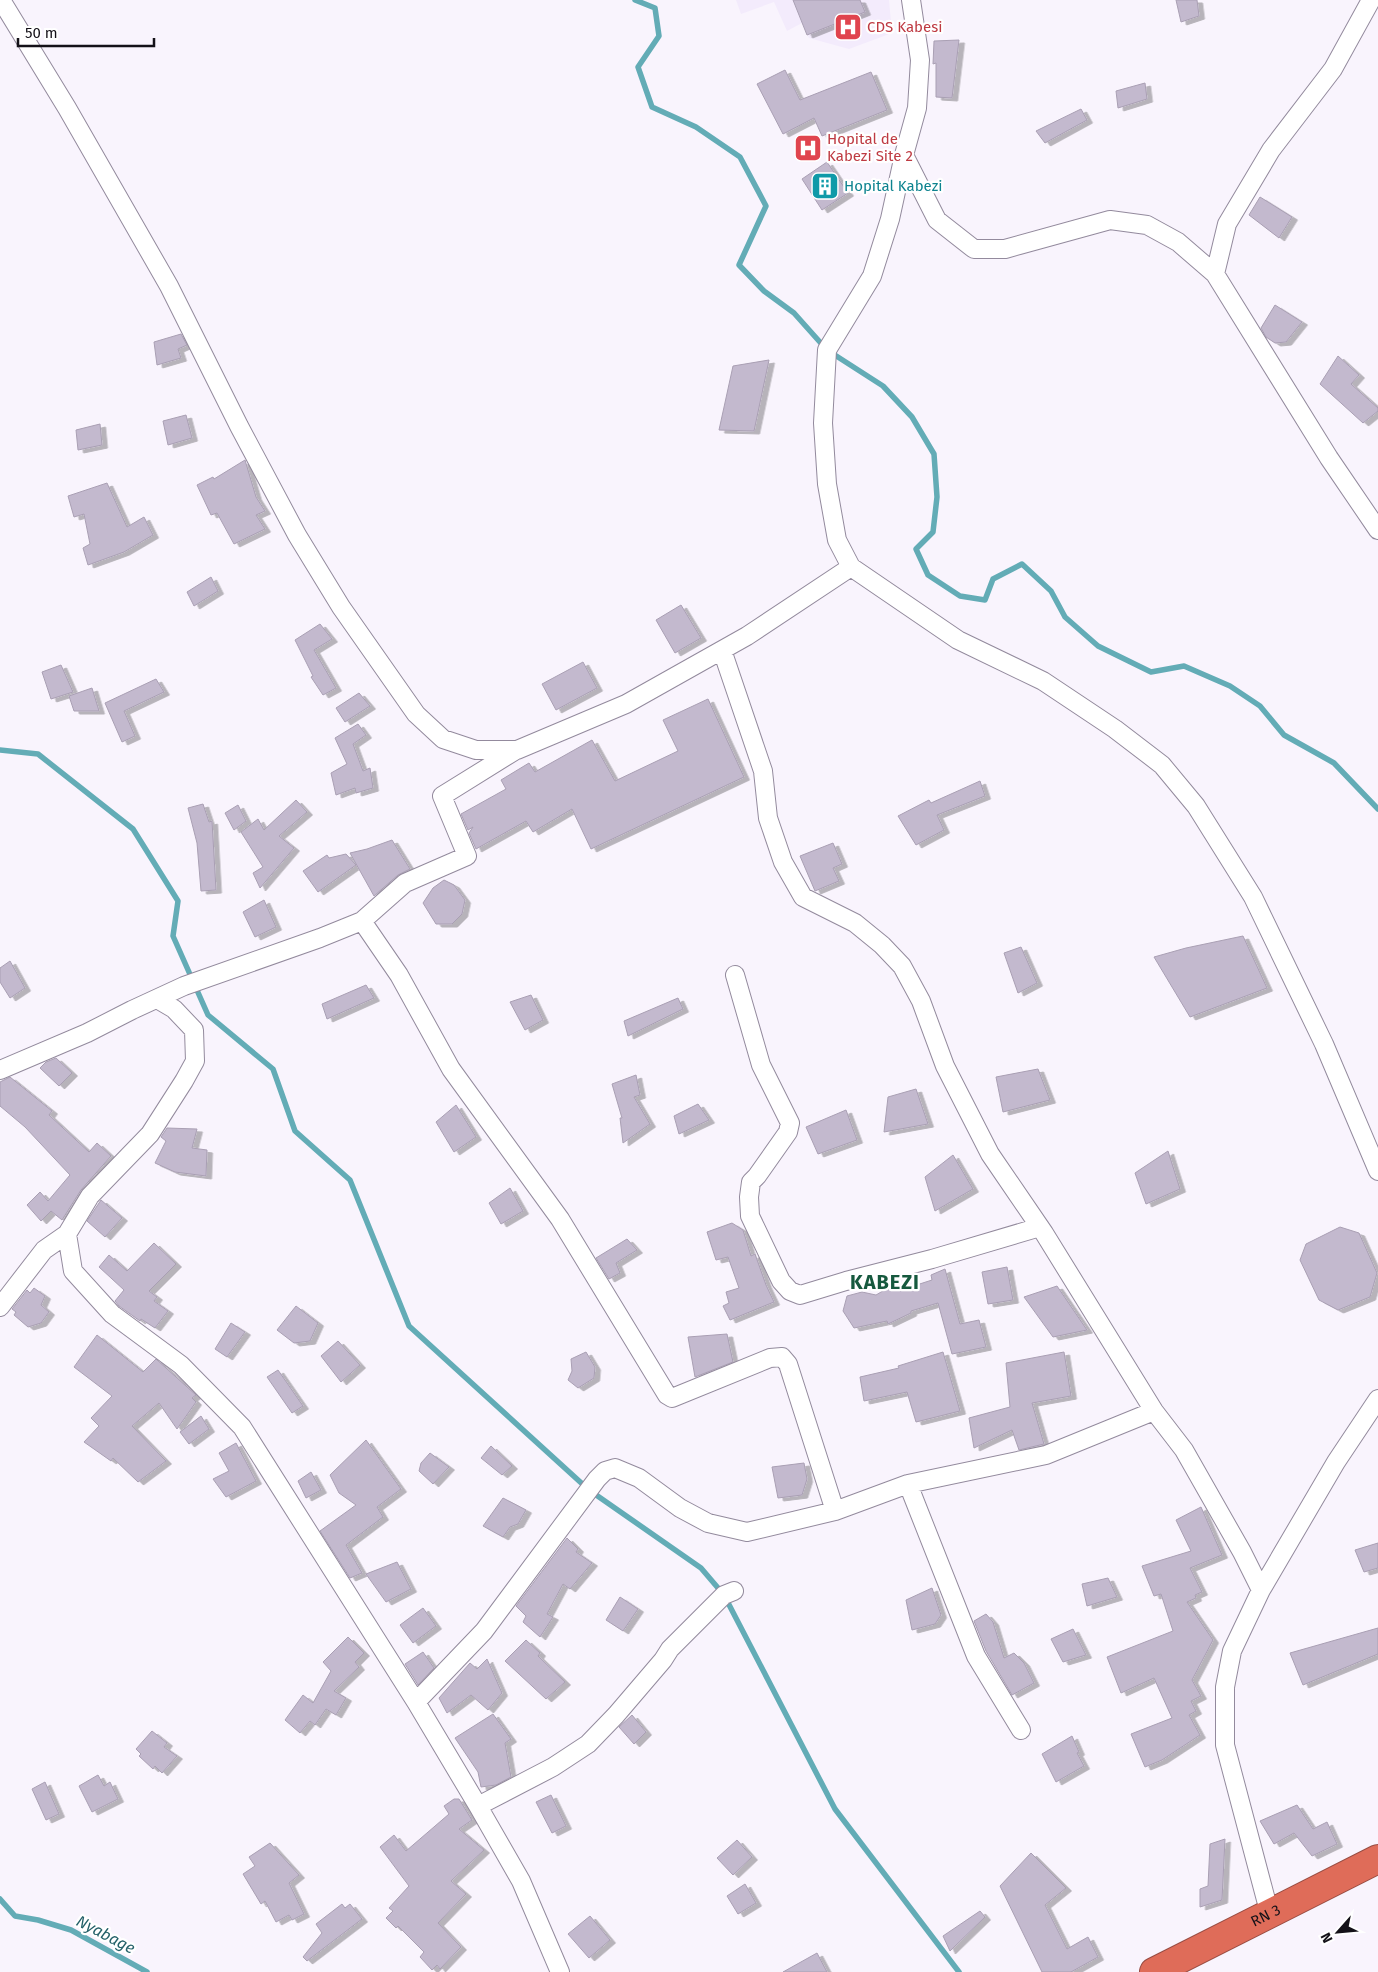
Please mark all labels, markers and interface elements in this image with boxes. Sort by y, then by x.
hospital icon: CDS Kabesi [833,12,863,42]
scale bar [18,15,154,47]
place label: CDS Kabesi [867,18,942,36]
text: 50 m [25,24,58,42]
place label: Hopital de Kabezi Site 2 [827,130,913,165]
hospital icon: Hopital de Kabezi Site 2 [793,133,823,163]
building icon: Hopital Kabezi [810,171,840,201]
place label: Hopital Kabezi [844,177,942,195]
district label: KABEZI [850,1270,920,1294]
street label: RN 3 [1248,1901,1283,1931]
north arrow [1313,1907,1363,1957]
water label: Nyabage [73,1911,138,1958]
text: N [1317,1930,1337,1946]

